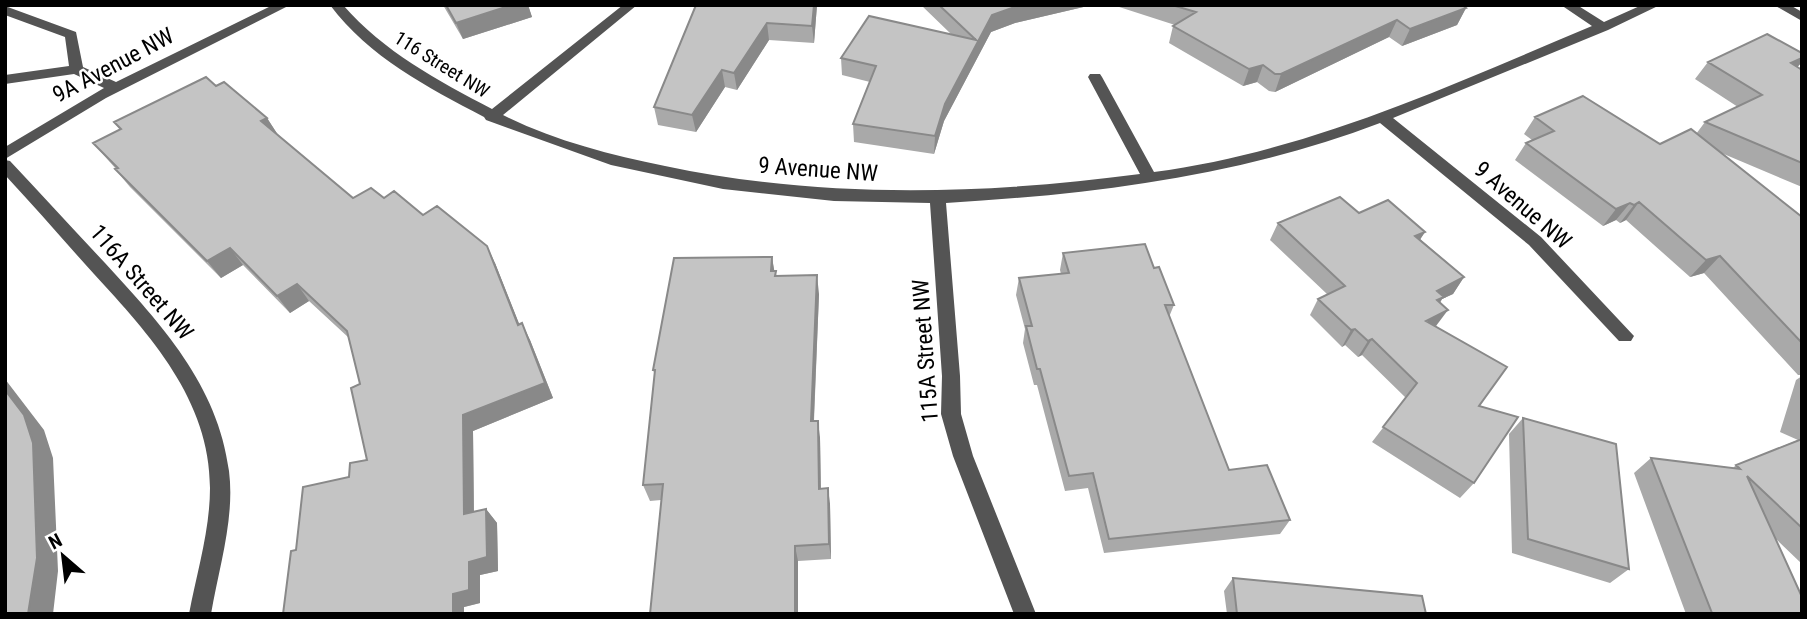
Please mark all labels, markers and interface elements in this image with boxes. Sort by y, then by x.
street label: 9A Avenue NW [48,22,178,109]
street label: 116 Street NW [390,26,493,103]
street label: 9 Avenue NW [757,152,879,187]
street label: 9 Avenue NW [1469,156,1577,255]
street label: 116A Street NW [84,219,199,345]
street label: 115A Street NW [907,278,944,424]
north arrow [28,521,98,591]
text: N [45,529,66,554]

